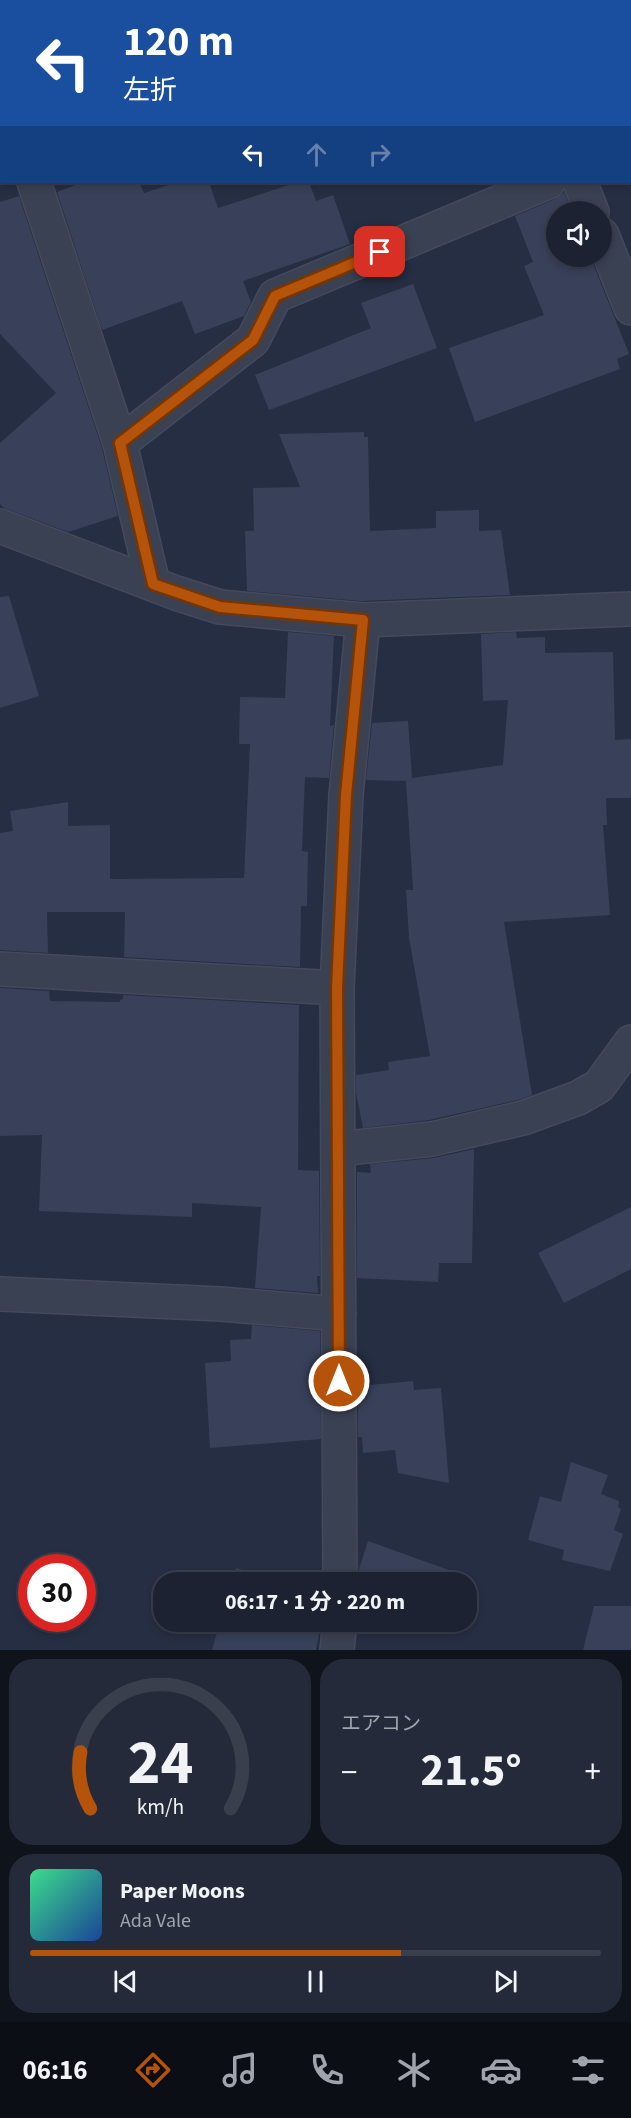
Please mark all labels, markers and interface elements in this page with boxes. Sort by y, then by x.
text: 120 m [123,12,234,72]
icon: left [24,24,102,102]
text: 左折 [123,71,177,110]
icon: left [237,138,270,171]
icon: ahead [300,138,333,171]
icon: right [363,138,396,171]
map controls [546,201,612,267]
button: sound [546,201,612,267]
pin [354,226,405,277]
icon: arrive [363,235,396,268]
position arrow [307,1349,371,1413]
speed limit sign: 30 [18,1554,96,1632]
text: 06:17 · 1 分 · 220 m [225,1586,405,1618]
text: エアコン [341,1710,421,1738]
text: 24 [127,1719,193,1808]
text: 21.5° [420,1739,522,1803]
text: − [341,1749,357,1796]
text: + [585,1749,601,1796]
text: km/h [136,1792,184,1823]
text: Paper Moons [120,1875,245,1907]
text: Ada Vale [120,1907,191,1935]
icon: previous [109,1965,142,1998]
icon: pause [299,1965,332,1998]
icon: next [489,1965,522,1998]
icon: directions [132,2049,174,2091]
icon: music [219,2049,261,2091]
icon: phone [306,2049,348,2091]
icon: climate [393,2049,435,2091]
icon: car [480,2049,522,2091]
icon: filters [567,2049,609,2091]
text: 06:16 [22,2051,88,2090]

